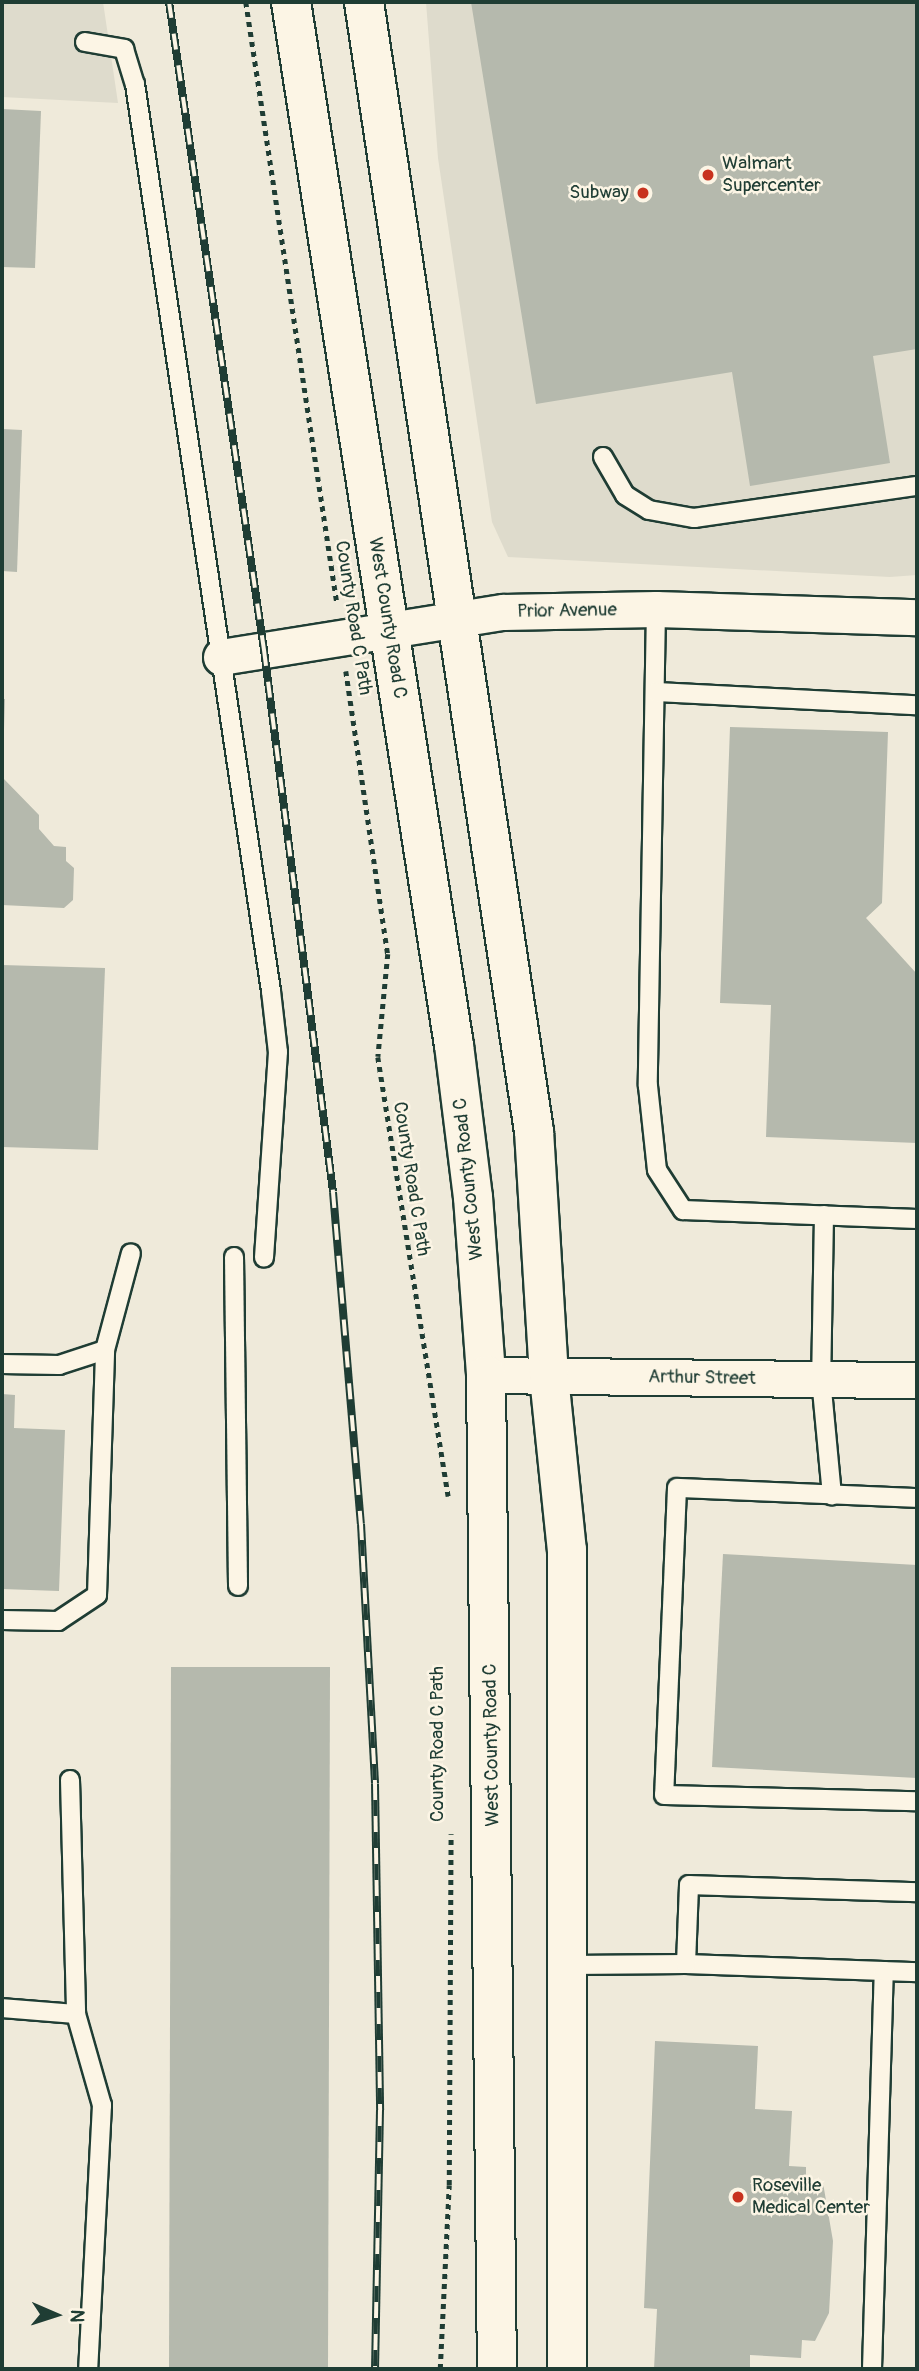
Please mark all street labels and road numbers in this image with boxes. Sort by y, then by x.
street label: West County Road C [363,536,411,700]
street label: County Road C Path [330,539,376,697]
street label: Prior Avenue [517,599,617,623]
street label: West County Road C [449,1097,489,1261]
street label: County Road C Path [388,1100,434,1258]
street label: Arthur Street [648,1366,756,1390]
street label: West County Road C [479,1663,505,1827]
street label: County Road C Path [427,1666,449,1822]

